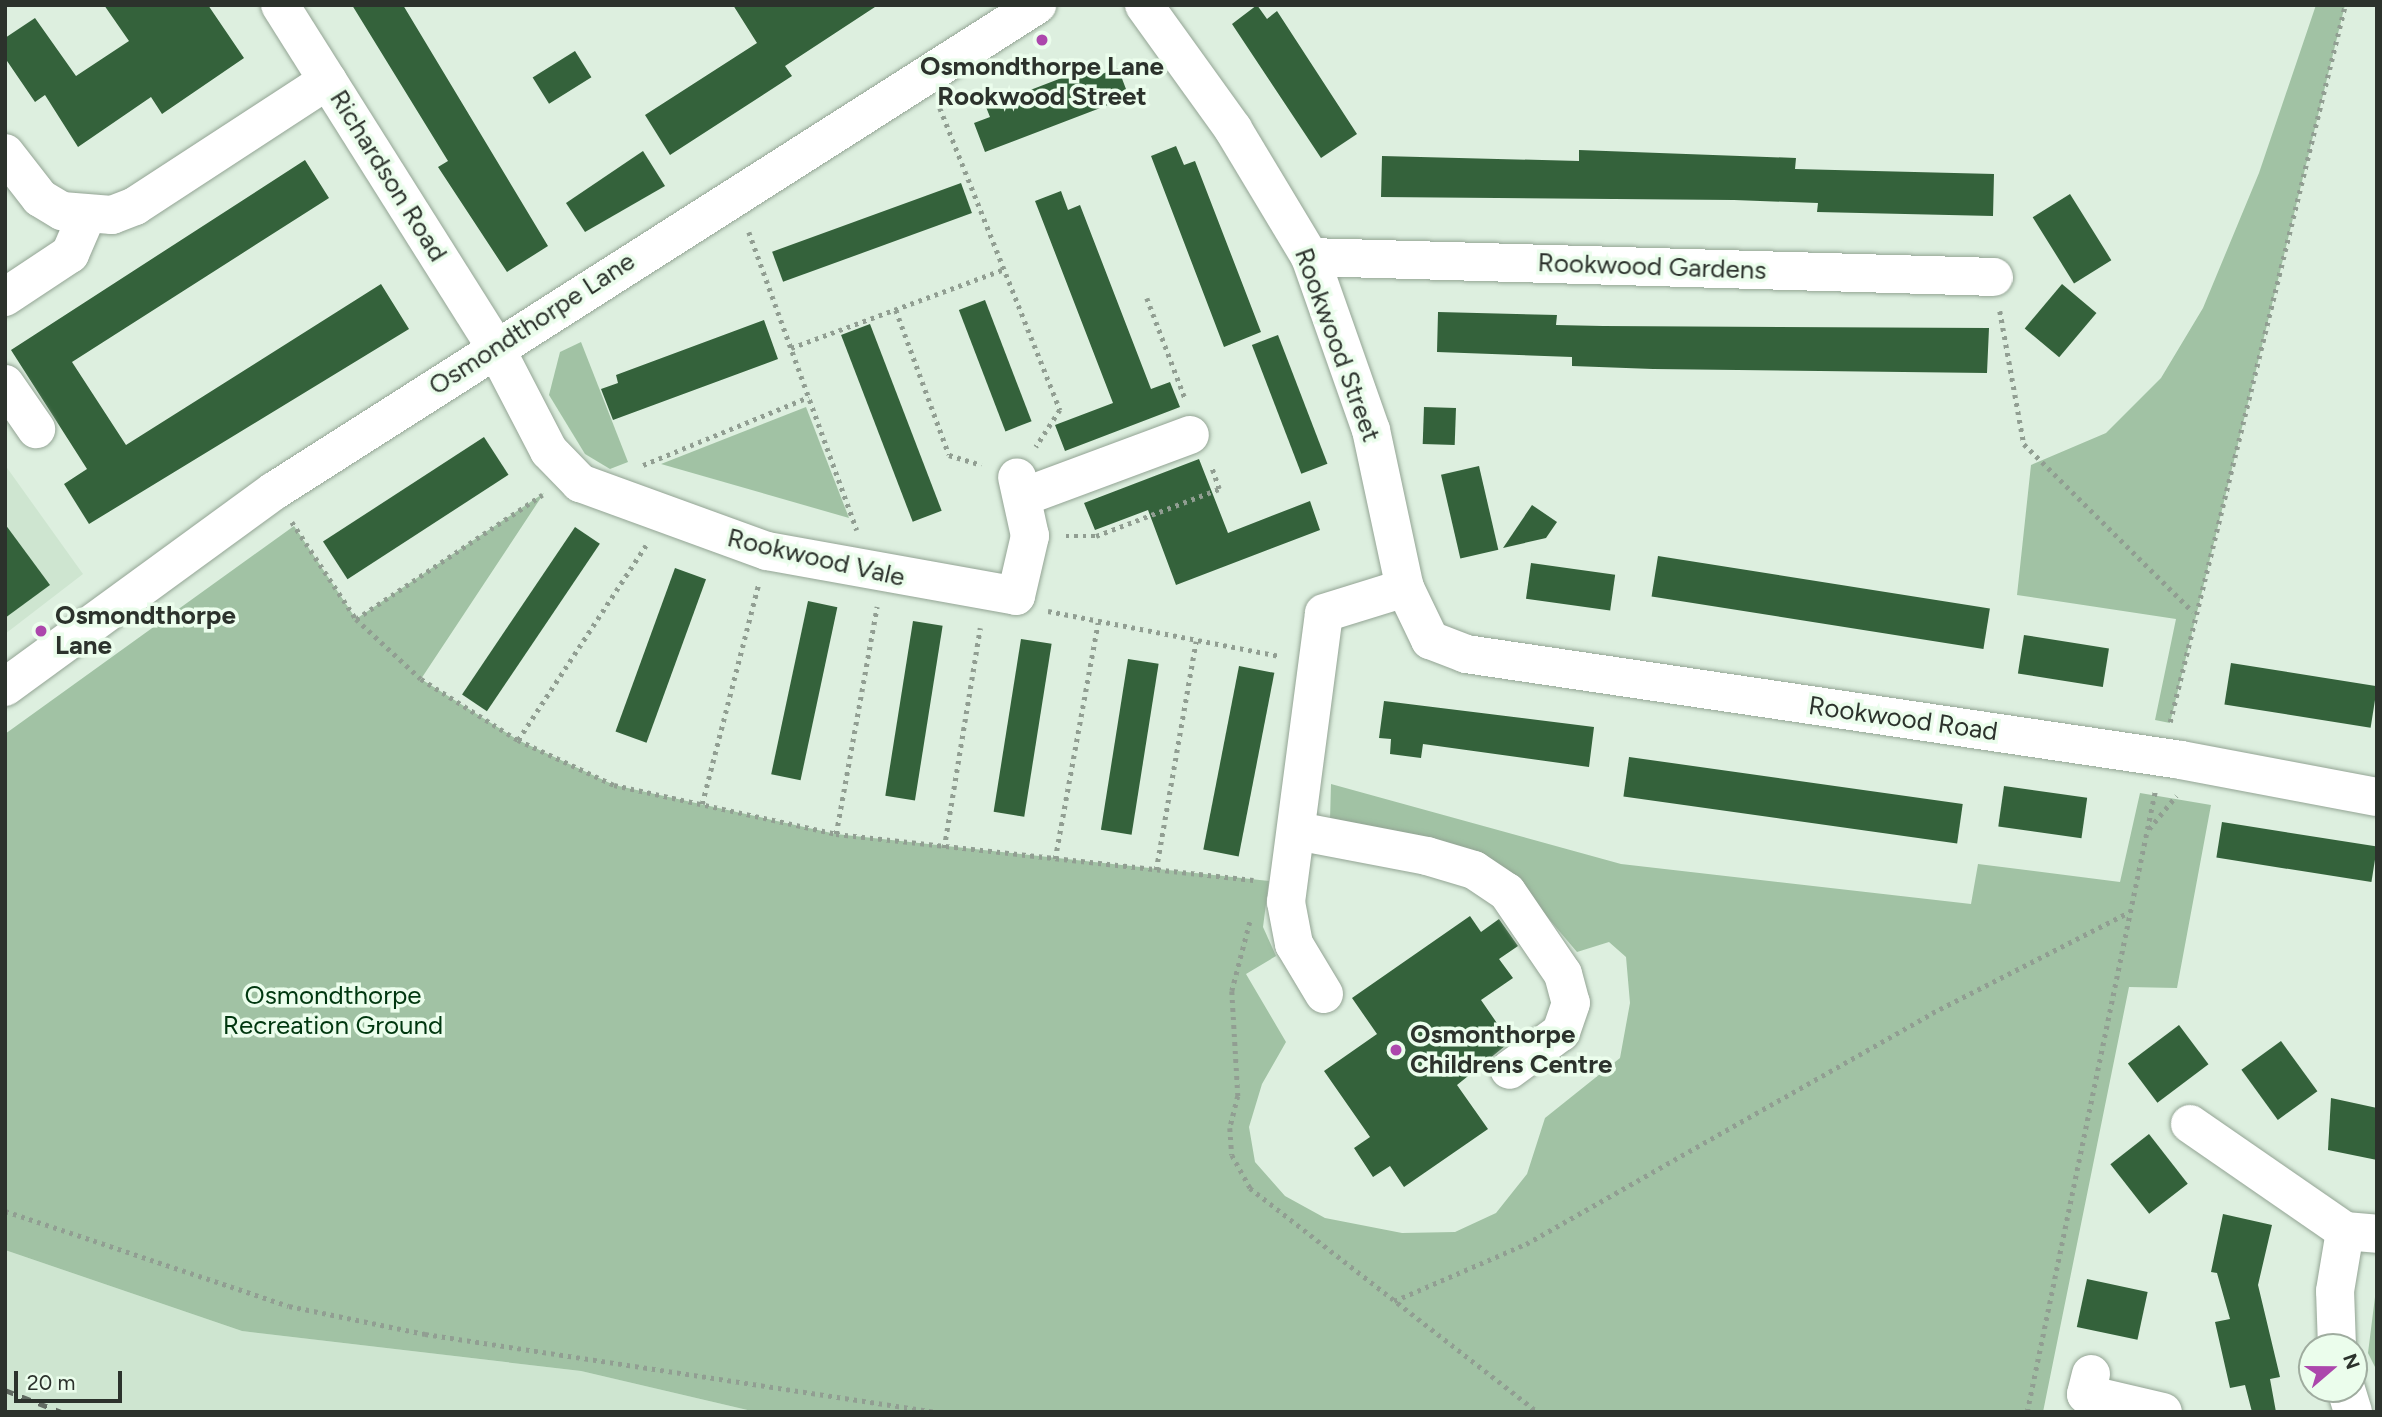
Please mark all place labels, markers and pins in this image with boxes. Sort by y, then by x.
marker: Osmondthorpe Lane Rookwood Street [1034,32,1050,48]
place label: Osmondthorpe Lane Rookwood Street [920,51,1164,112]
place label: Osmondthorpe Lane [55,600,236,662]
marker: Osmondthorpe Lane [33,623,49,639]
place label: Osmonthorpe Childrens Centre [1410,1019,1612,1080]
marker: Osmonthorpe Childrens Centre [1388,1042,1404,1058]

